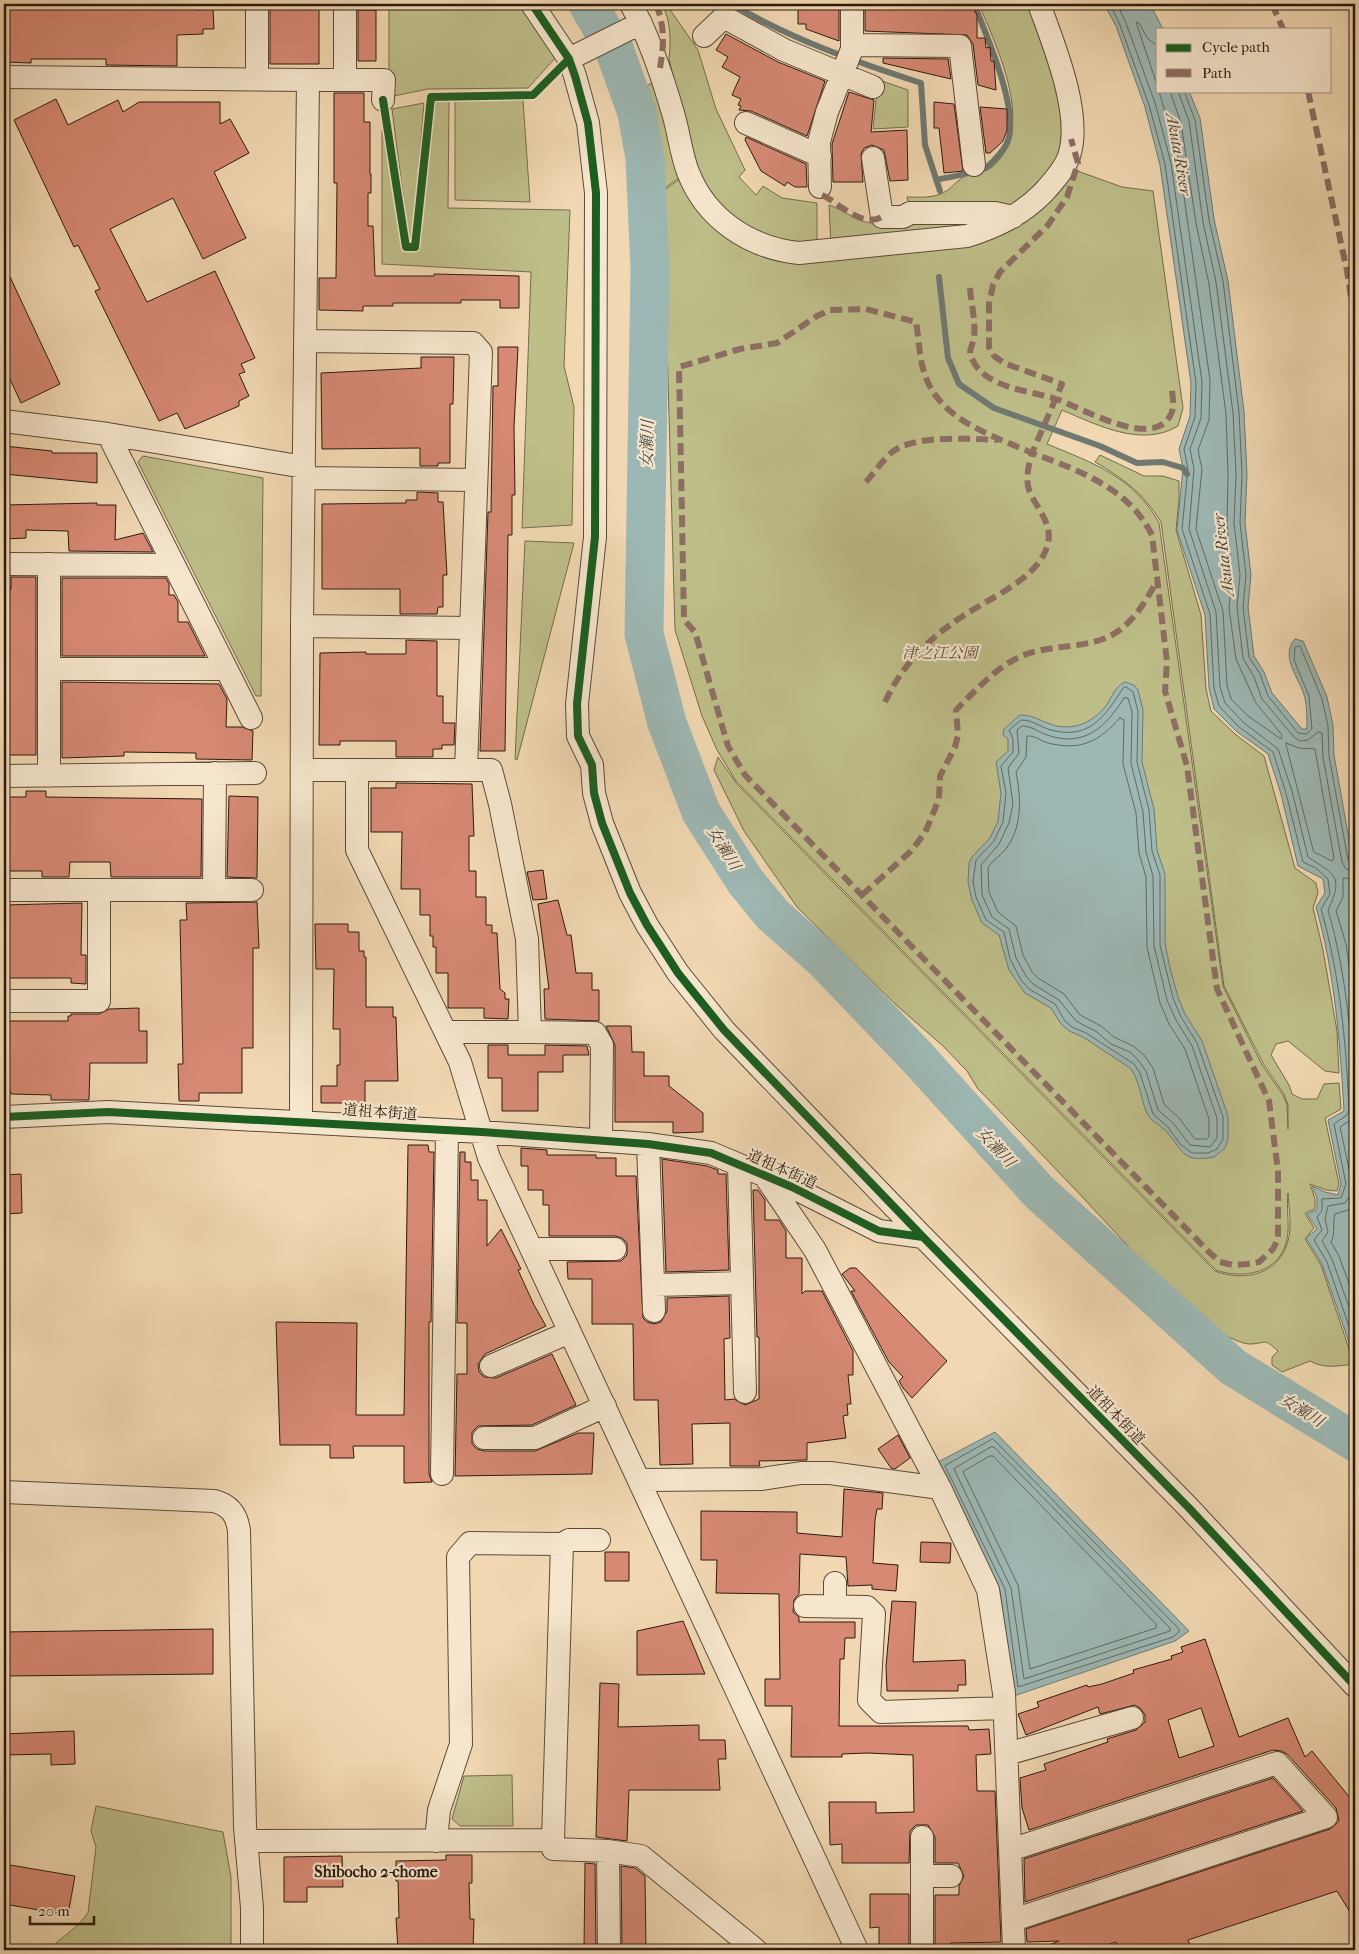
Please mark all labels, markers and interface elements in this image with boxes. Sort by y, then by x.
legend [1156,28,1332,92]
text: Cycle path [1202,38,1270,56]
text: Path [1202,64,1232,82]
water label: Akuta River [1162,109,1196,198]
water label: 女瀬川 [637,418,657,468]
water label: Akuta River [1208,511,1238,599]
park label: 津之江公園 [902,644,980,662]
water label: 女瀬川 [703,823,746,875]
street label: 道祖本街道 [342,1100,418,1124]
water label: 女瀬川 [973,1123,1021,1172]
street label: 道祖本街道 [744,1146,820,1192]
street label: 道祖本街道 [1083,1382,1149,1448]
water label: 女瀬川 [1277,1389,1329,1432]
district label: Shibocho 2-chome [314,1862,438,1881]
scale bar [30,1894,94,1926]
text: 20 m [38,1902,70,1920]

